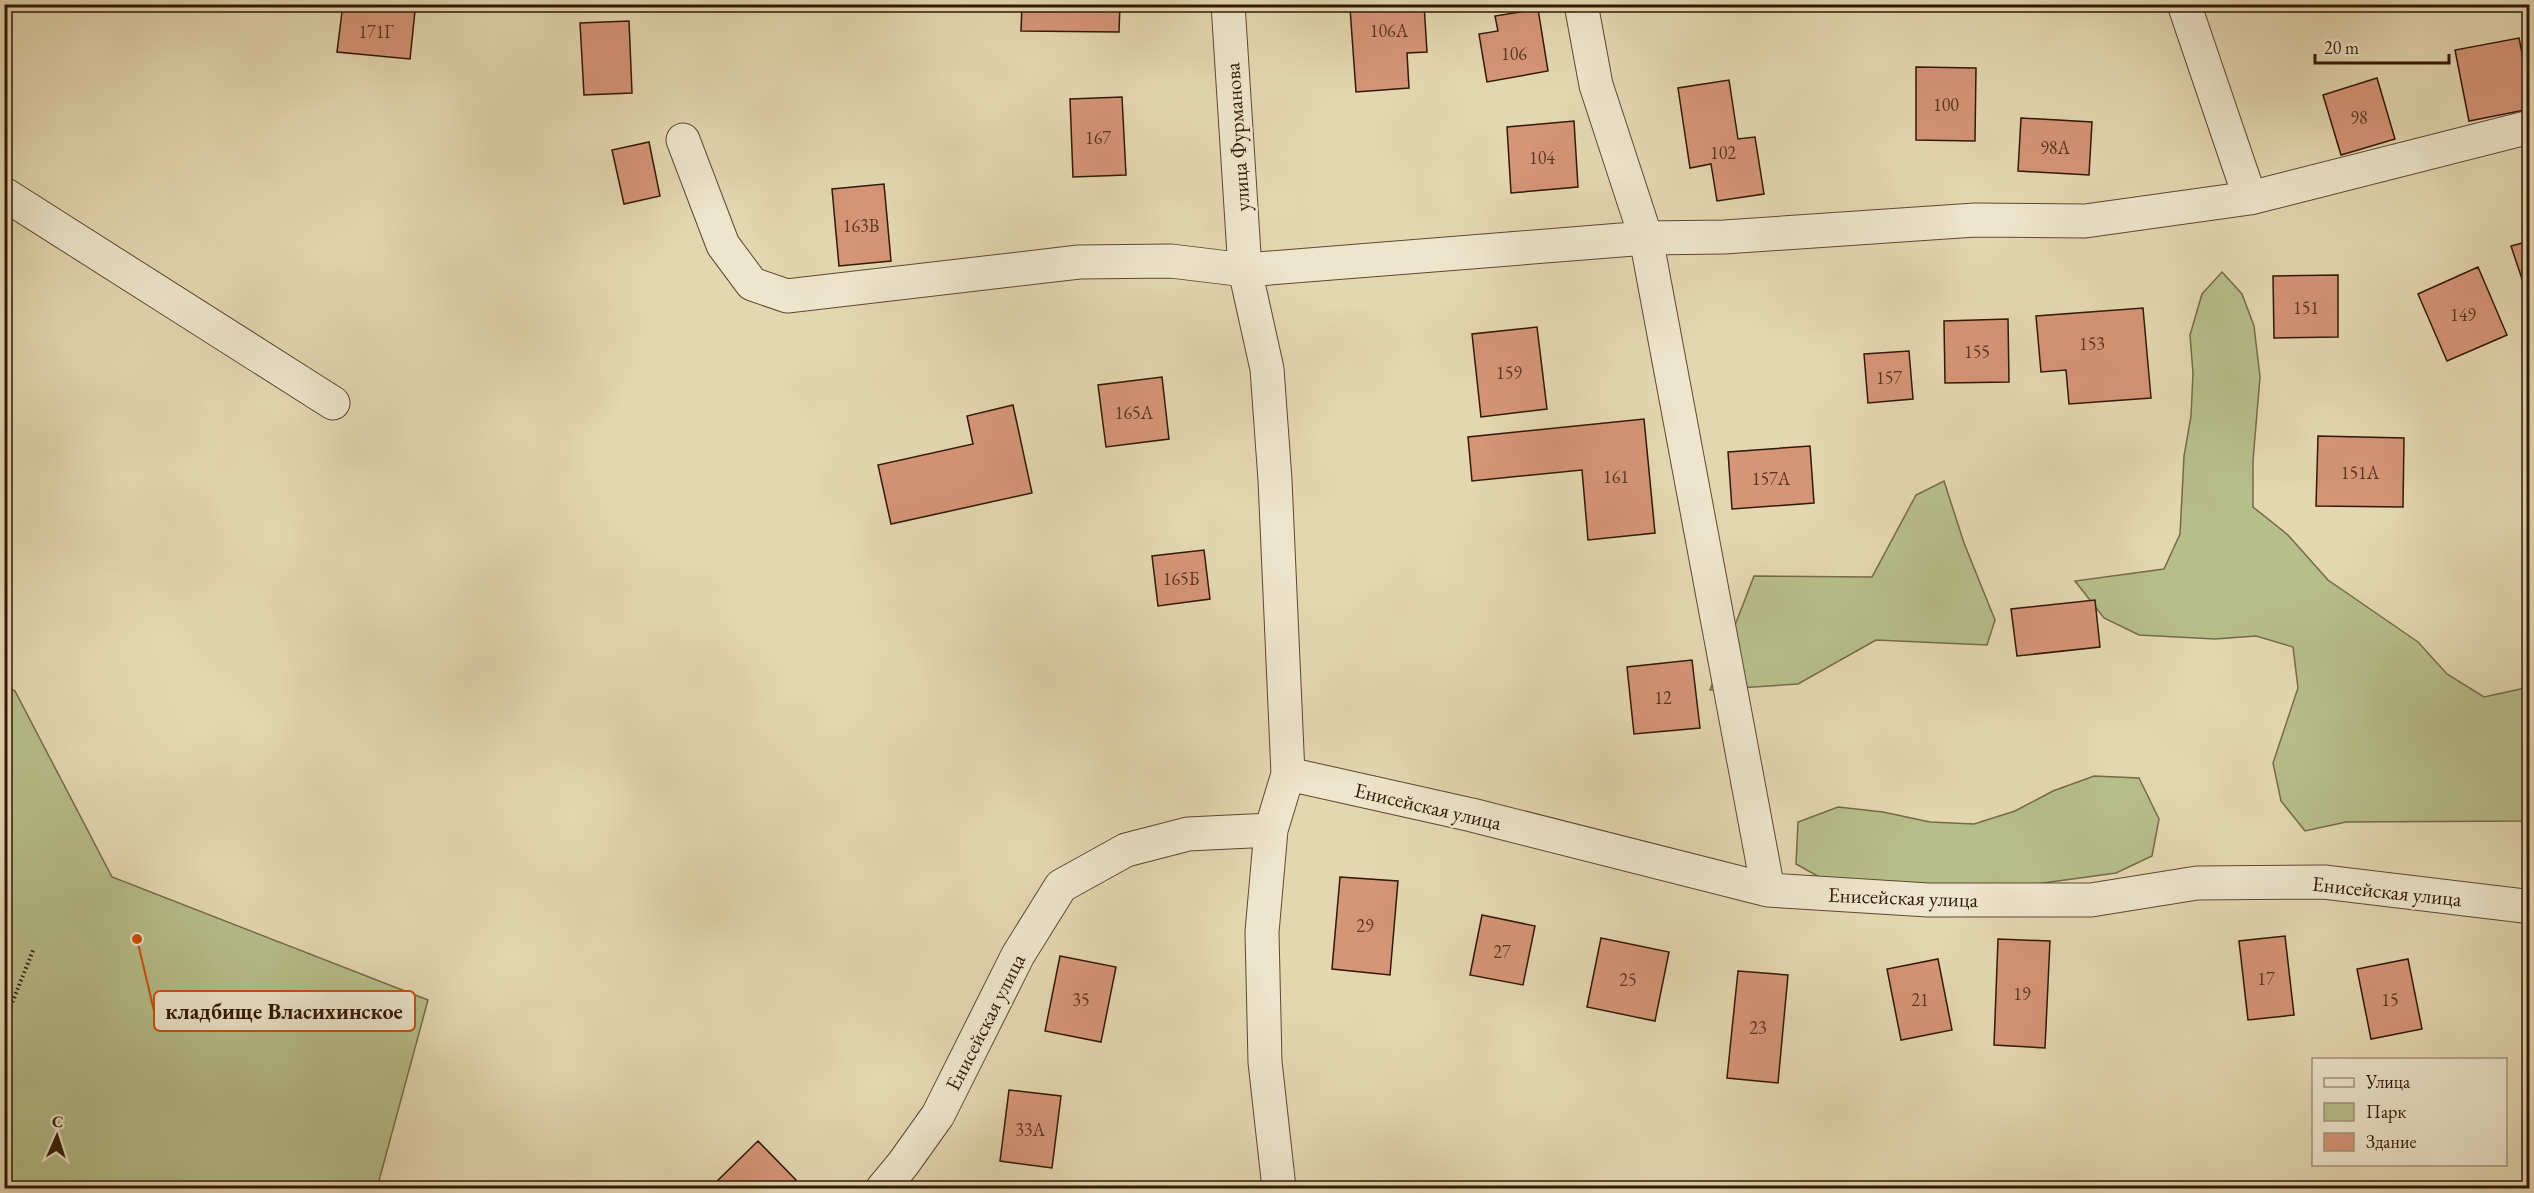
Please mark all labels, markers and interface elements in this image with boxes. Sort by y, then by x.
house number: 106А [1370,19,1409,42]
house number: 171Г [358,20,394,43]
scale bar [2315,27,2448,65]
text: 20 m [2324,36,2359,59]
house number: 106 [1501,42,1527,65]
street label: улица Фурманова [1218,61,1256,212]
house number: 100 [1933,93,1959,116]
house number: 98 [2350,106,2368,129]
house number: 167 [1085,126,1111,149]
house number: 98А [2040,136,2070,159]
house number: 102 [1710,141,1736,164]
house number: 104 [1529,146,1555,169]
house number: 163В [843,214,879,237]
house number: 151 [2293,296,2319,319]
house number: 149 [2450,303,2476,326]
house number: 153 [2079,332,2105,355]
house number: 155 [1964,340,1990,363]
house number: 159 [1496,361,1522,384]
house number: 157 [1876,366,1902,389]
house number: 165А [1115,401,1154,424]
house number: 151А [2341,461,2380,484]
house number: 161 [1603,465,1629,488]
house number: 157А [1752,467,1791,490]
house number: 165Б [1163,567,1199,590]
house number: 12 [1654,686,1672,709]
street label: Енисейская улица [1352,776,1505,836]
street label: Енисейская улица [2311,870,2464,912]
street label: Енисейская улица [1827,881,1979,913]
house number: 29 [1356,914,1374,937]
house number: 27 [1493,940,1511,963]
street label: Енисейская улица [939,948,1031,1095]
house number: 17 [2257,967,2275,990]
house number: 25 [1619,968,1637,991]
house number: 19 [2013,982,2031,1005]
house number: 35 [1072,988,1090,1011]
house number: 21 [1911,988,1929,1011]
house number: 15 [2381,988,2399,1011]
callout: кладбище Власихинское [154,991,415,1031]
text: кладбище Власихинское [165,997,403,1026]
house number: 23 [1749,1016,1767,1039]
legend [2312,1058,2507,1166]
text: Улица [2365,1070,2411,1093]
text: Парк [2366,1100,2406,1123]
north arrow [27,1106,87,1166]
text: С [52,1111,64,1132]
house number: 33А [1015,1118,1045,1141]
text: Здание [2366,1130,2416,1153]

